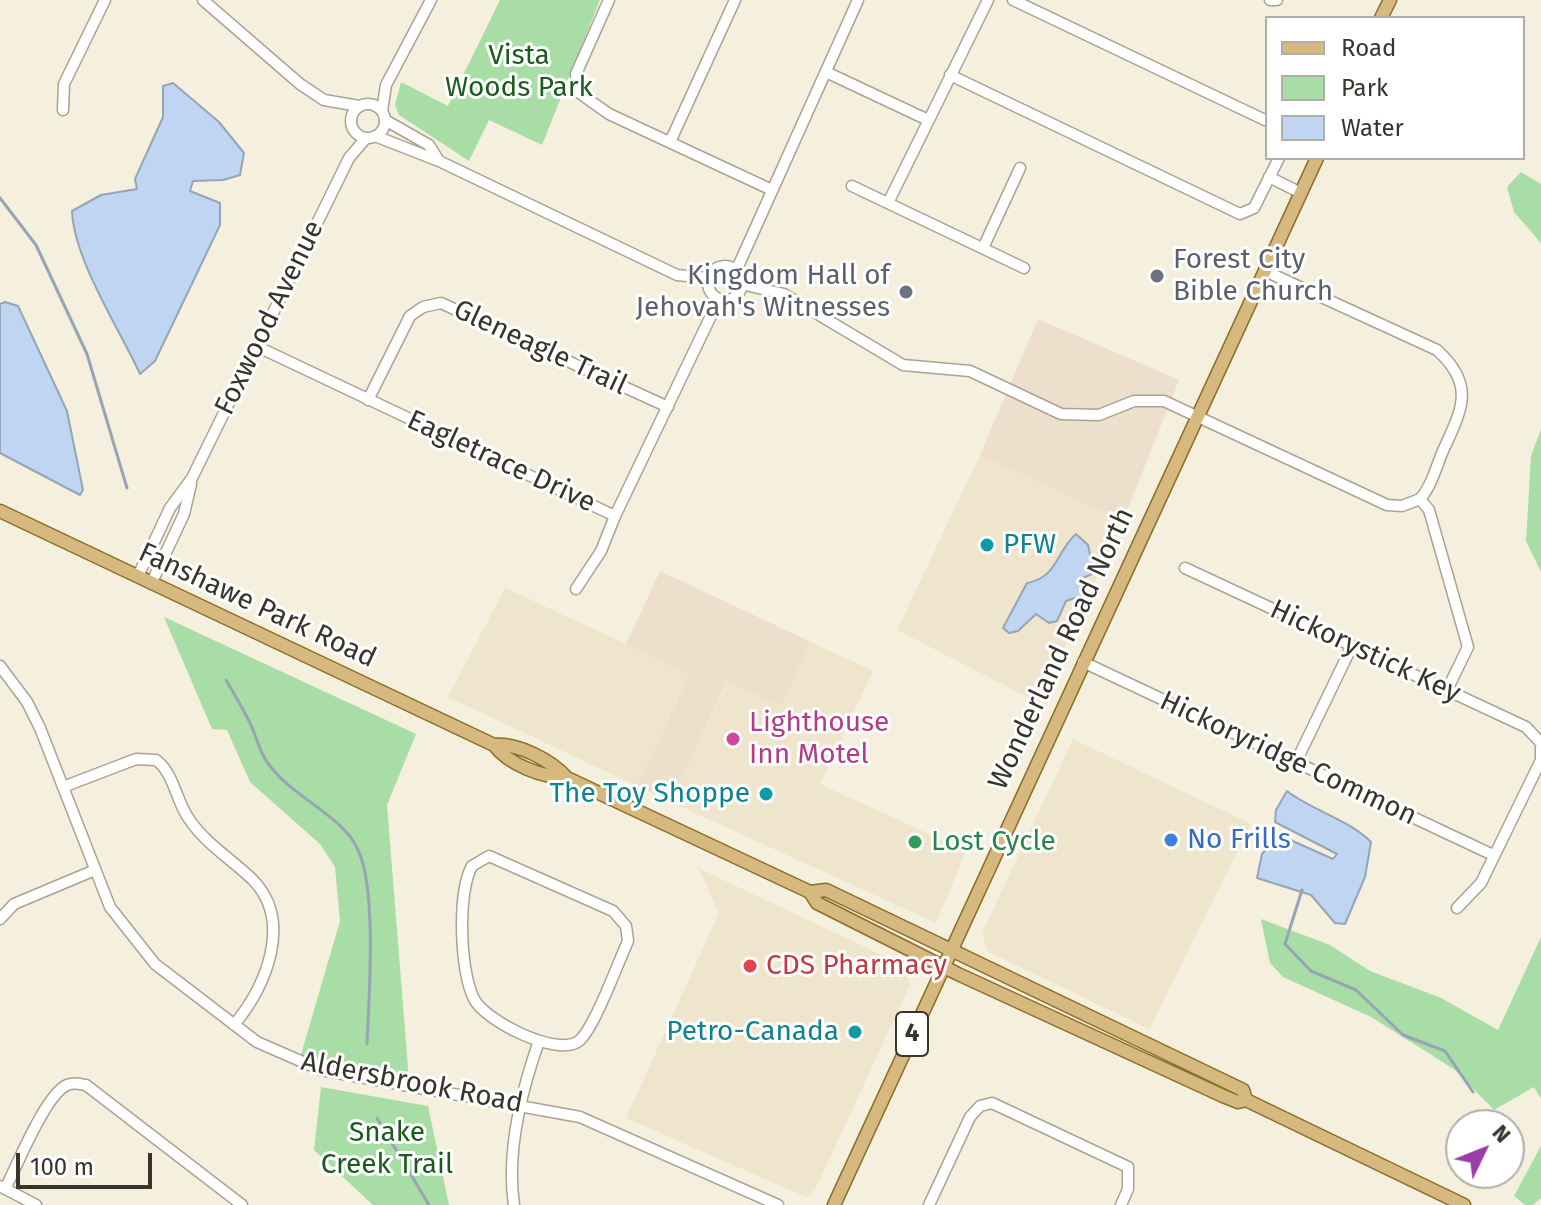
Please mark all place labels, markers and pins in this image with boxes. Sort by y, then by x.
place label: Forest City Bible Church [1173,243,1333,309]
place label: Kingdom Hall of Jehovah's Witnesses [636,259,890,325]
marker: Forest City Bible Church [1148,267,1166,285]
marker: Kingdom Hall of Jehovah's Witnesses [897,283,915,301]
place label: PFW [1003,528,1056,562]
marker: PFW [978,536,996,554]
place label: Lighthouse Inn Motel [749,706,889,772]
marker: Lighthouse Inn Motel [724,730,742,748]
place label: The Toy Shoppe [550,777,750,811]
marker: The Toy Shoppe [757,785,775,803]
place label: No Frills [1187,823,1291,857]
place label: Lost Cycle [931,825,1056,859]
marker: No Frills [1162,831,1180,849]
marker: Lost Cycle [906,833,924,851]
place label: CDS Pharmacy [766,949,947,983]
marker: CDS Pharmacy [741,957,759,975]
place label: Petro-Canada [666,1015,839,1049]
marker: Petro-Canada [846,1023,864,1041]

